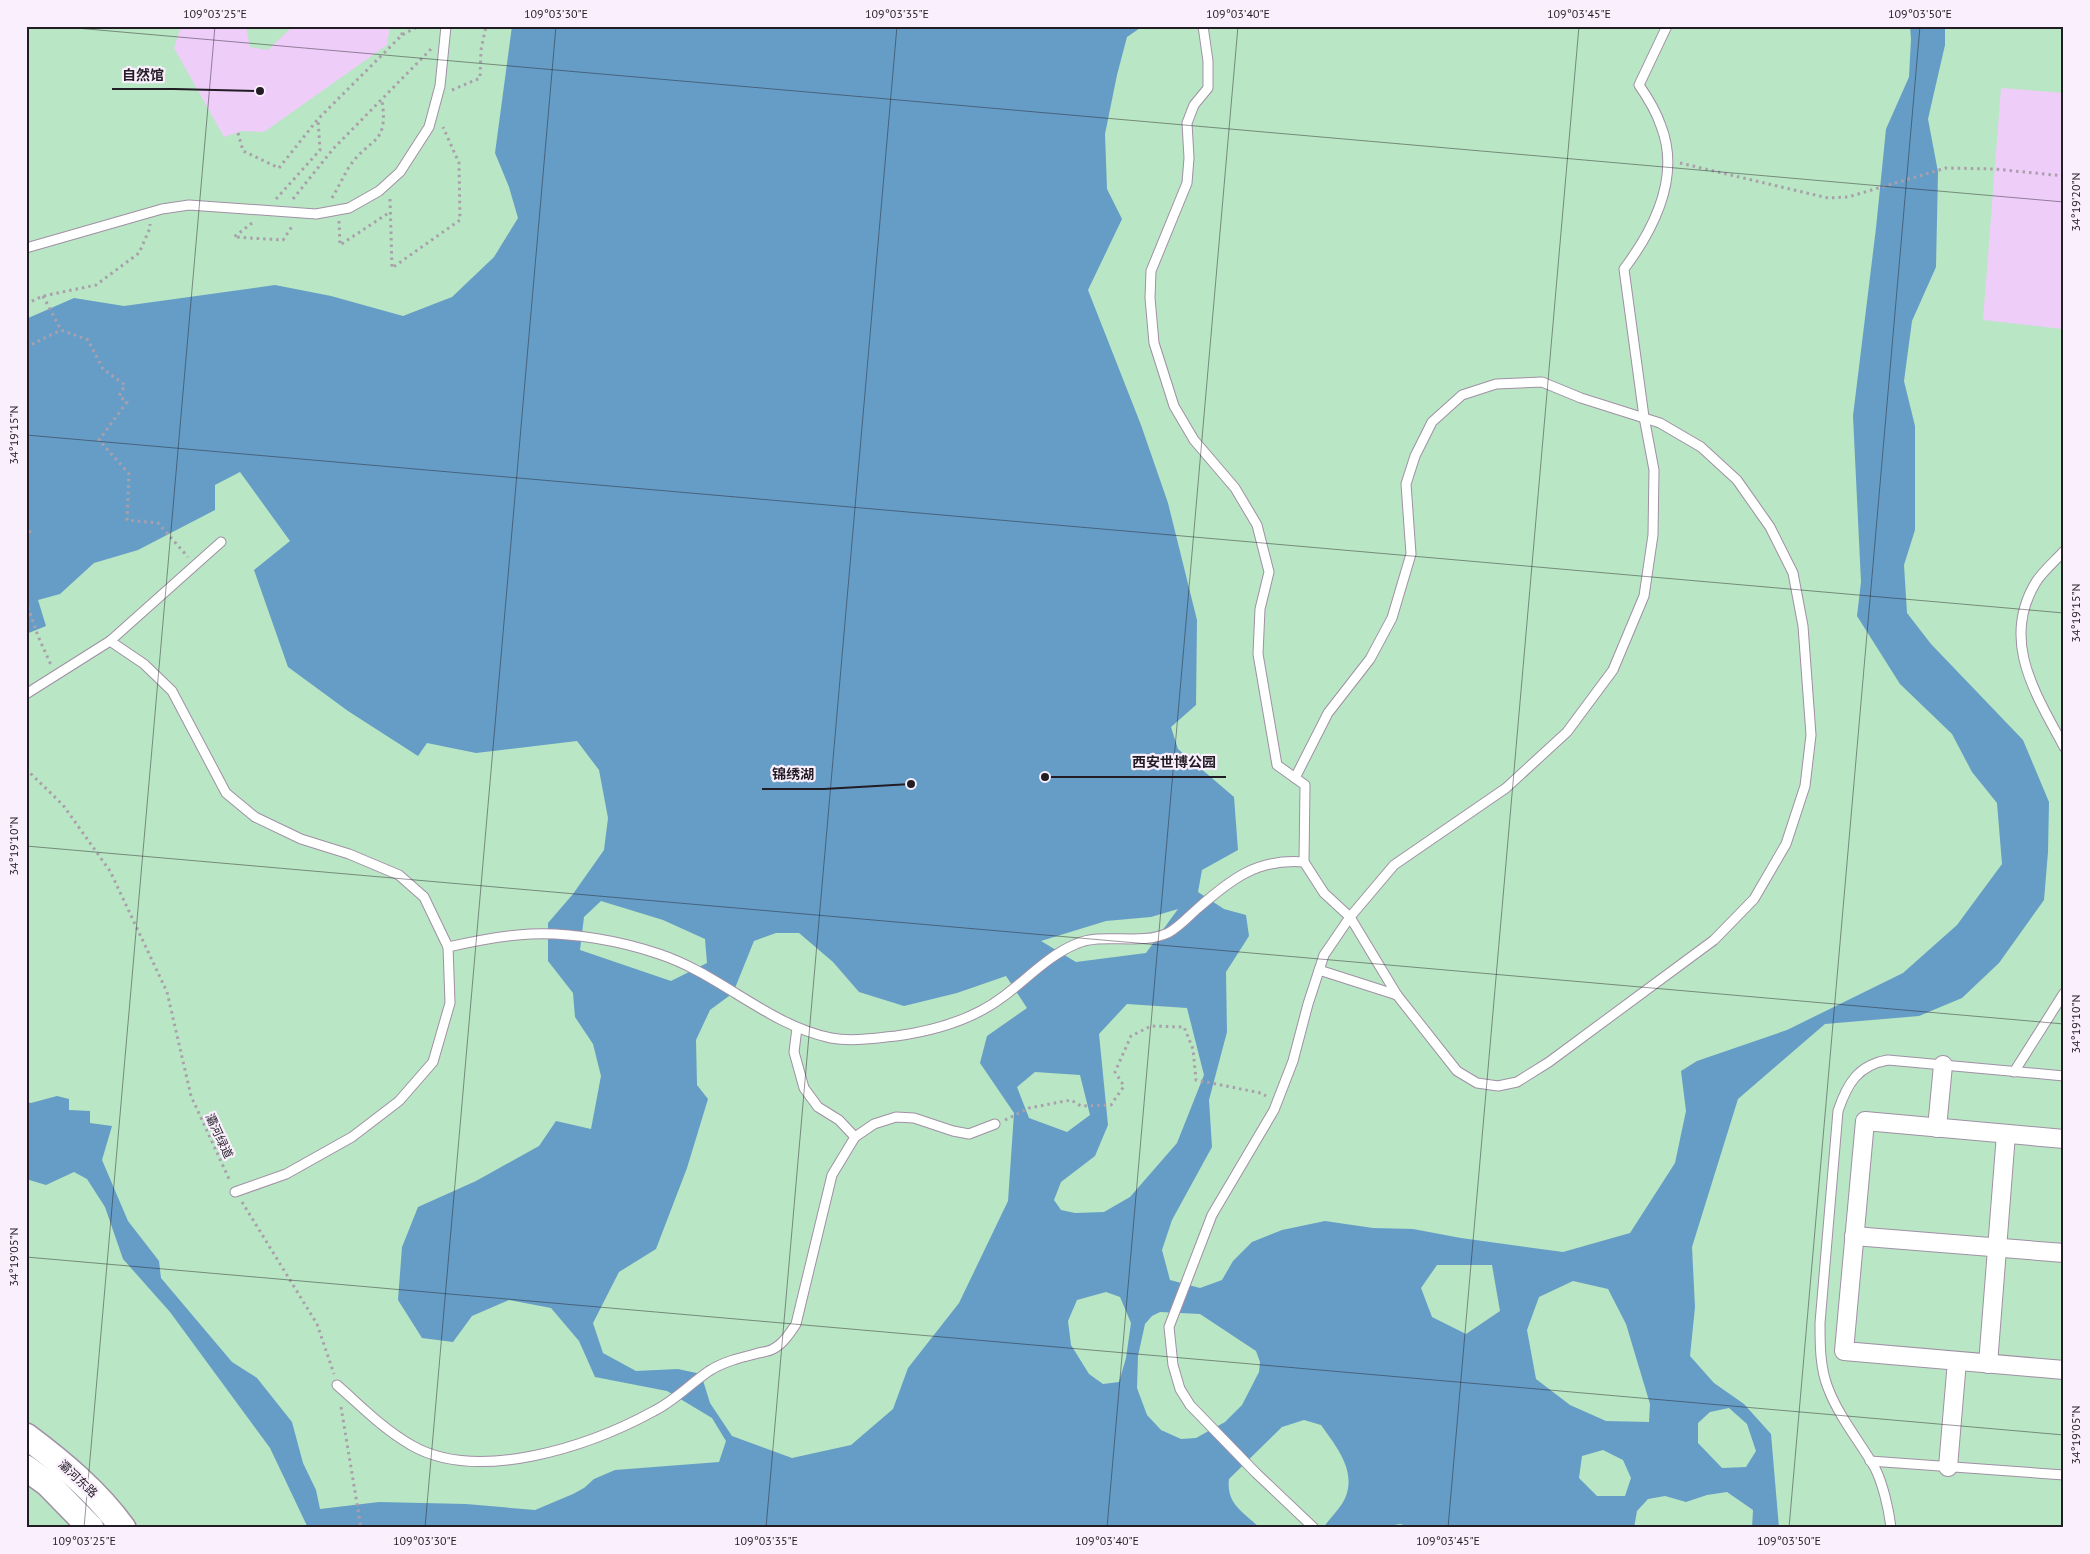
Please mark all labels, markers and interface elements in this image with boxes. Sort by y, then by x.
text: 109°03'25"E [183,6,247,21]
text: 109°03'30"E [524,6,588,21]
text: 109°03'35"E [865,6,929,21]
text: 109°03'40"E [1206,6,1270,21]
text: 109°03'45"E [1547,6,1611,21]
text: 109°03'50"E [1888,6,1952,21]
callout: 自然馆 [112,60,174,89]
text: 自然馆 [122,66,164,84]
text: 34°19'20"N [2068,172,2083,232]
text: 34°19'15"N [6,405,21,465]
text: 34°19'15"N [2068,583,2083,643]
callout: 西安世博公园 [1122,748,1226,777]
text: 西安世博公园 [1132,753,1216,771]
callout: 锦绣湖 [762,760,824,789]
text: 锦绣湖 [772,765,814,783]
text: 34°19'10"N [6,816,21,876]
text: 34°19'10"N [2068,994,2083,1054]
street label: 灞河绿道 [203,1111,236,1161]
text: 34°19'05"N [6,1227,21,1287]
text: 34°19'05"N [2068,1405,2083,1465]
street label: 灞河东路 [56,1457,101,1500]
text: 109°03'25"E [52,1533,116,1548]
text: 109°03'30"E [393,1533,457,1548]
text: 109°03'35"E [734,1533,798,1548]
text: 109°03'40"E [1075,1533,1139,1548]
text: 109°03'45"E [1416,1533,1480,1548]
text: 109°03'50"E [1757,1533,1821,1548]

